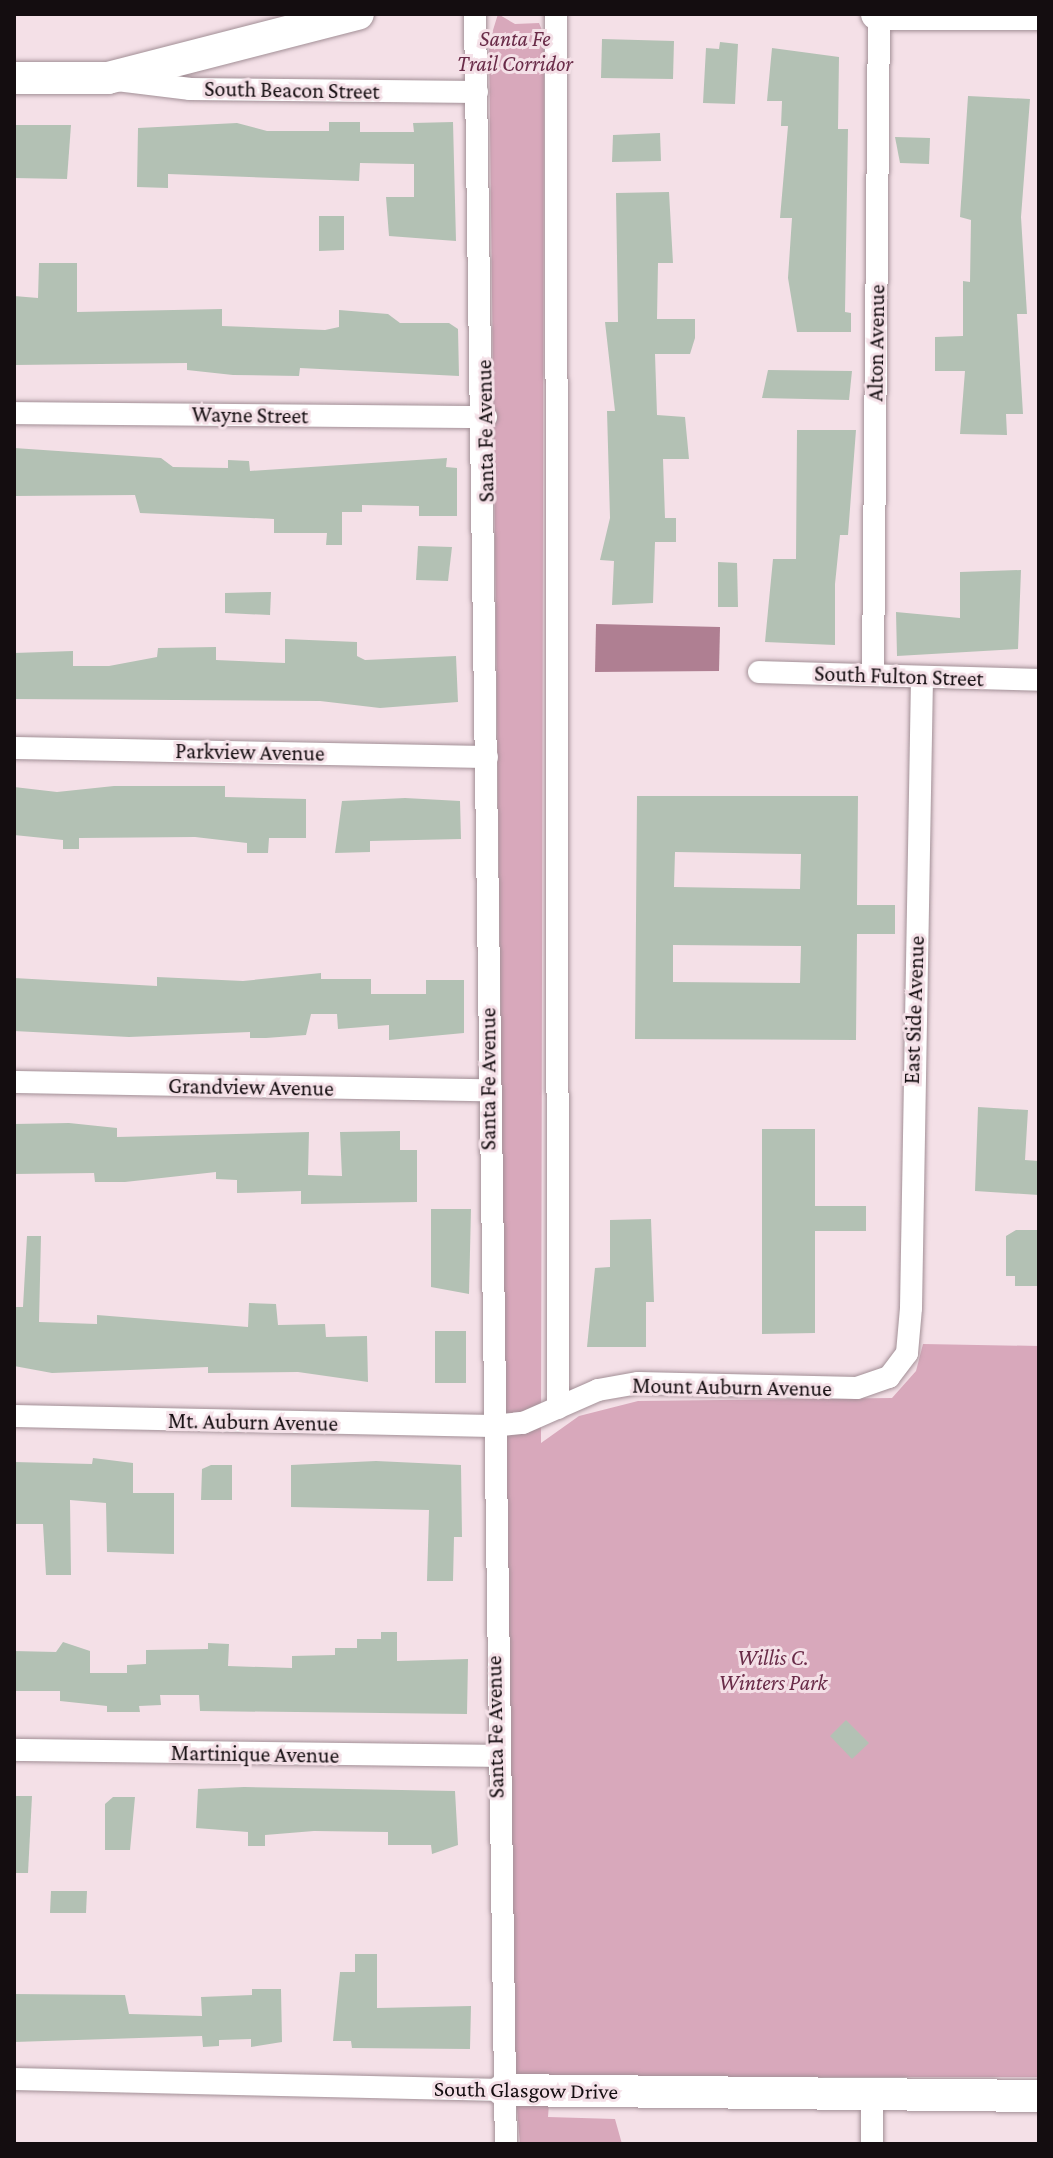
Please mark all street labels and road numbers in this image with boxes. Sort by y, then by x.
street label: South Beacon Street [204,75,380,105]
street label: Alton Avenue [862,284,890,402]
street label: Santa Fe Avenue [471,359,499,503]
street label: Wayne Street [191,401,309,429]
street label: South Fulton Street [814,660,984,692]
street label: Parkview Avenue [175,737,325,767]
street label: East Side Avenue [898,935,930,1085]
street label: Santa Fe Avenue [475,1008,501,1150]
street label: Grandview Avenue [168,1072,334,1102]
street label: Mount Auburn Avenue [632,1372,832,1402]
street label: Mt. Auburn Avenue [168,1407,338,1437]
street label: Santa Fe Avenue [481,1655,509,1799]
street label: Martinique Avenue [171,1739,339,1769]
street label: South Glasgow Drive [434,2075,618,2105]

